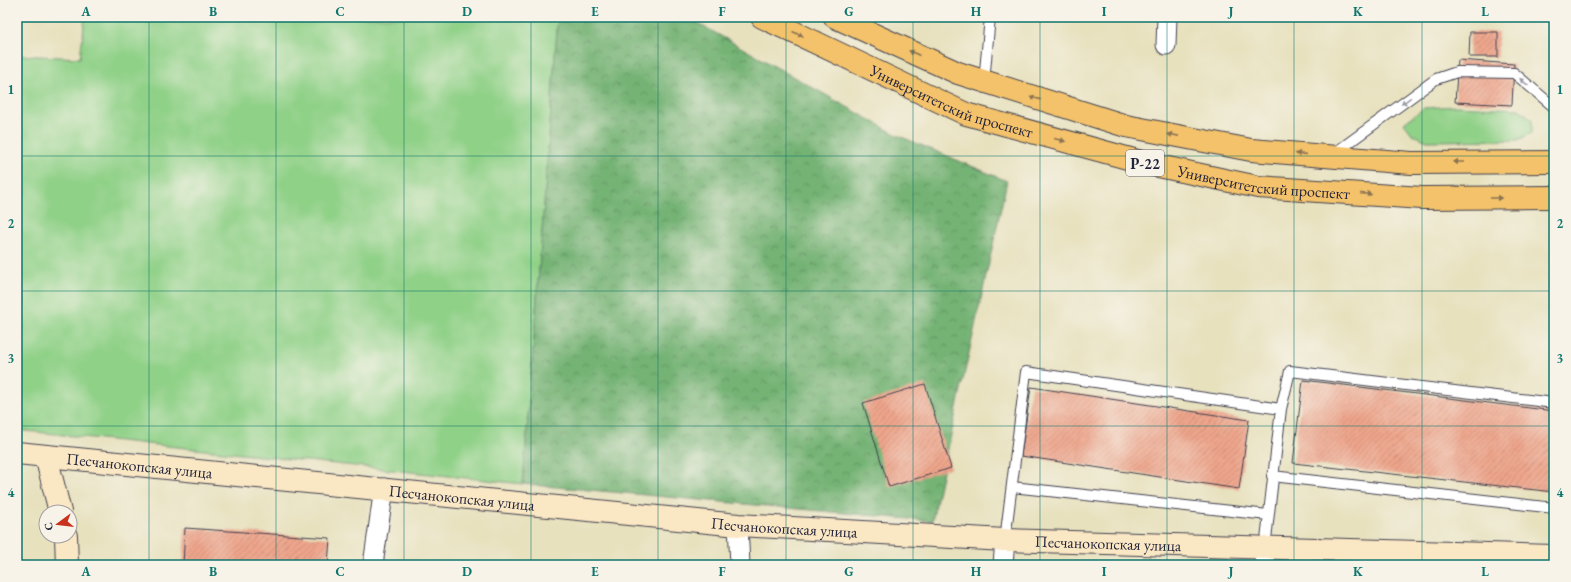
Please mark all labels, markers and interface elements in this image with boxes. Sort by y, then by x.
text: A [80,3,91,20]
text: B [209,3,217,20]
text: C [335,3,345,20]
text: D [462,3,472,20]
text: E [591,3,599,20]
text: F [718,3,726,20]
text: G [844,3,854,20]
text: H [971,3,982,20]
text: I [1102,3,1107,20]
text: J [1227,3,1234,20]
text: K [1353,3,1364,20]
text: L [1481,3,1489,20]
one-way arrow [792,31,803,37]
one-way arrow [908,50,919,56]
street label: Университетский проспект [866,59,1036,142]
one-way arrow [1519,78,1529,87]
text: 1 [8,81,15,98]
text: 1 [1557,81,1564,98]
one-way arrow [1029,95,1041,101]
one-way arrow [1401,97,1411,105]
one-way arrow [1167,132,1179,138]
one-way arrow [1054,137,1066,143]
road number: Р-22 [1126,150,1164,176]
one-way arrow [1295,151,1307,158]
one-way arrow [1452,159,1465,165]
street label: Университетский проспект [1175,160,1351,204]
one-way arrow [1360,191,1372,198]
one-way arrow [1490,195,1503,201]
text: 2 [8,215,15,232]
text: 2 [1557,215,1564,232]
text: 3 [8,350,15,367]
text: 3 [1557,350,1564,367]
street label: Песчанокопская улица [65,447,214,483]
street label: Песчанокопская улица [388,480,536,515]
text: 4 [8,484,15,501]
text: 4 [1557,484,1564,501]
north arrow [38,504,78,544]
street label: Песчанокопская улица [710,512,859,542]
text: С [41,521,56,532]
street label: Песчанокопская улица [1034,530,1182,556]
text: A [80,563,91,580]
text: B [209,563,217,580]
text: C [335,563,345,580]
text: D [462,563,472,580]
text: E [591,563,599,580]
text: F [718,563,726,580]
text: G [844,563,854,580]
text: H [971,563,982,580]
text: I [1102,563,1107,580]
text: J [1227,563,1234,580]
text: K [1353,563,1364,580]
text: L [1481,563,1489,580]

